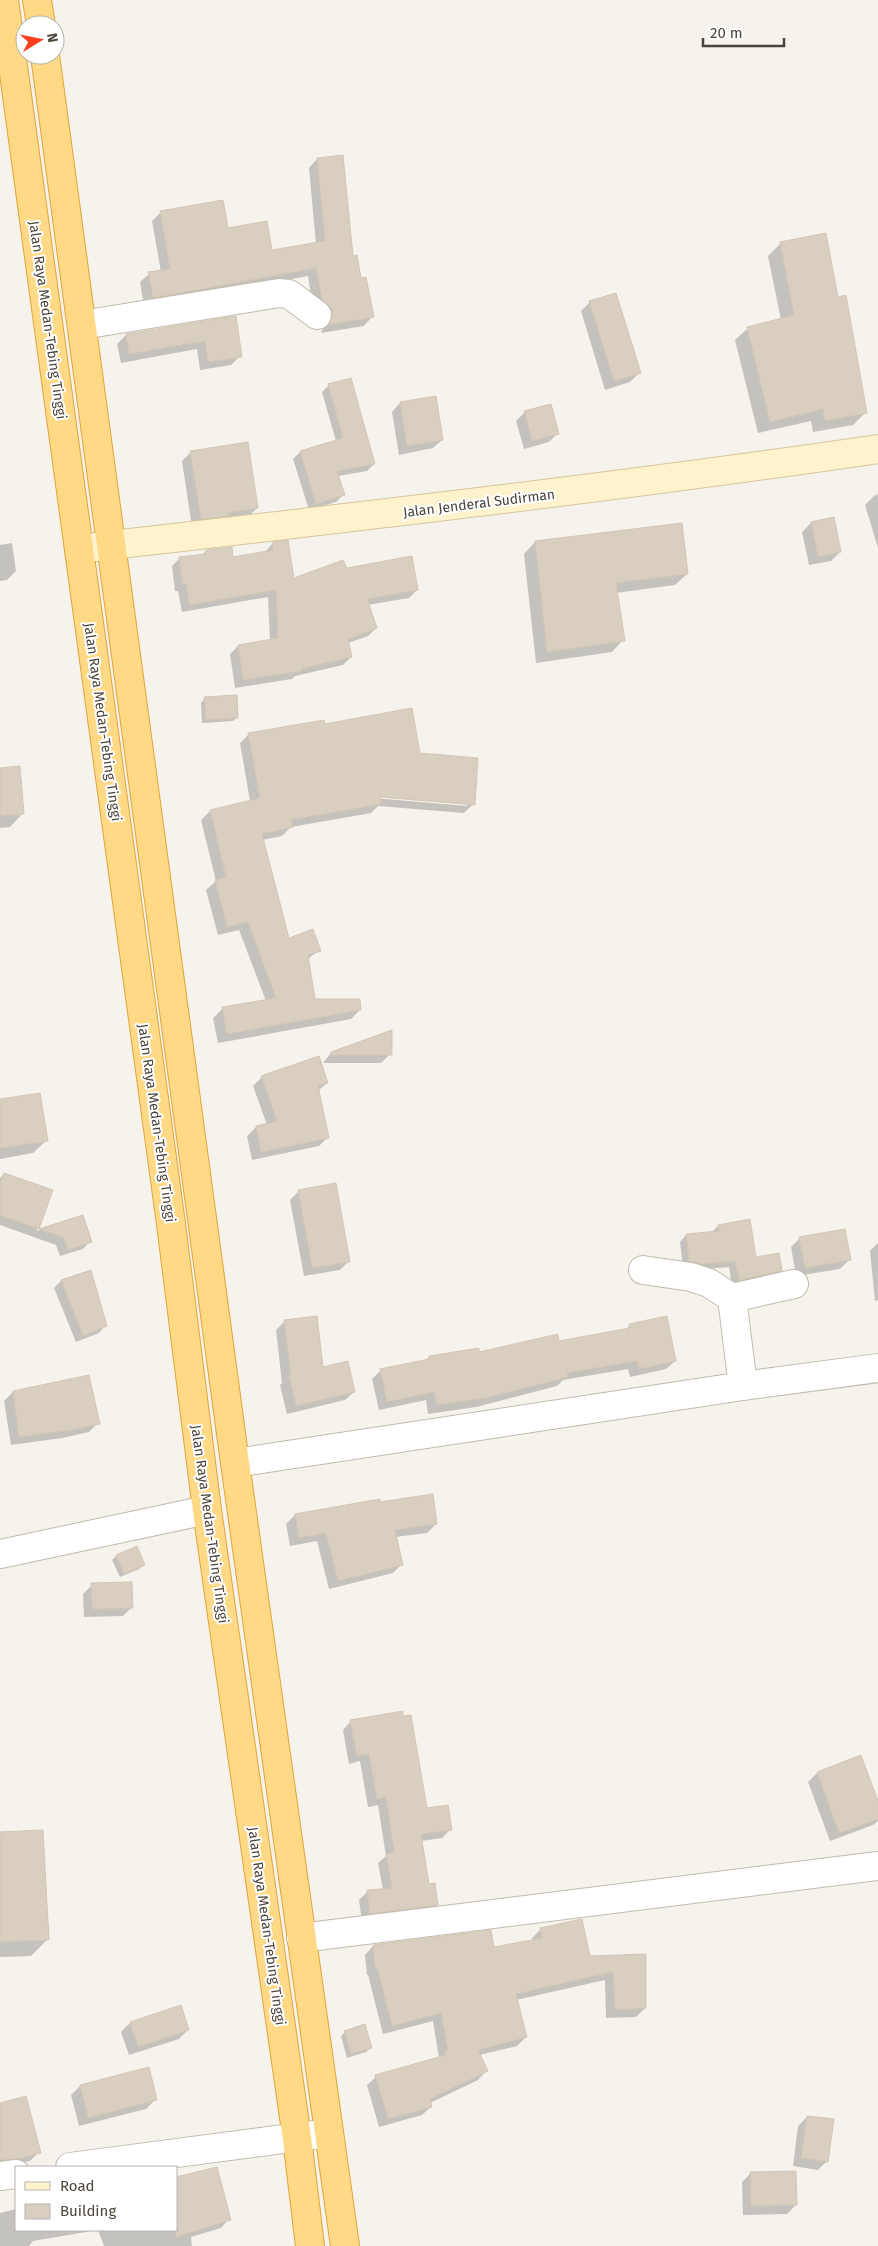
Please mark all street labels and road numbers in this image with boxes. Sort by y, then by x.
street label: Jalan Raya Medan-Tebing Tinggi [25,220,70,420]
street label: Jalan Jenderal Sudirman [402,486,556,521]
street label: Jalan Raya Medan-Tebing Tinggi [80,622,125,822]
street label: Jalan Raya Medan-Tebing Tinggi [134,1023,179,1223]
street label: Jalan Raya Medan-Tebing Tinggi [187,1424,232,1624]
street label: Jalan Raya Medan-Tebing Tinggi [244,1826,289,2026]

